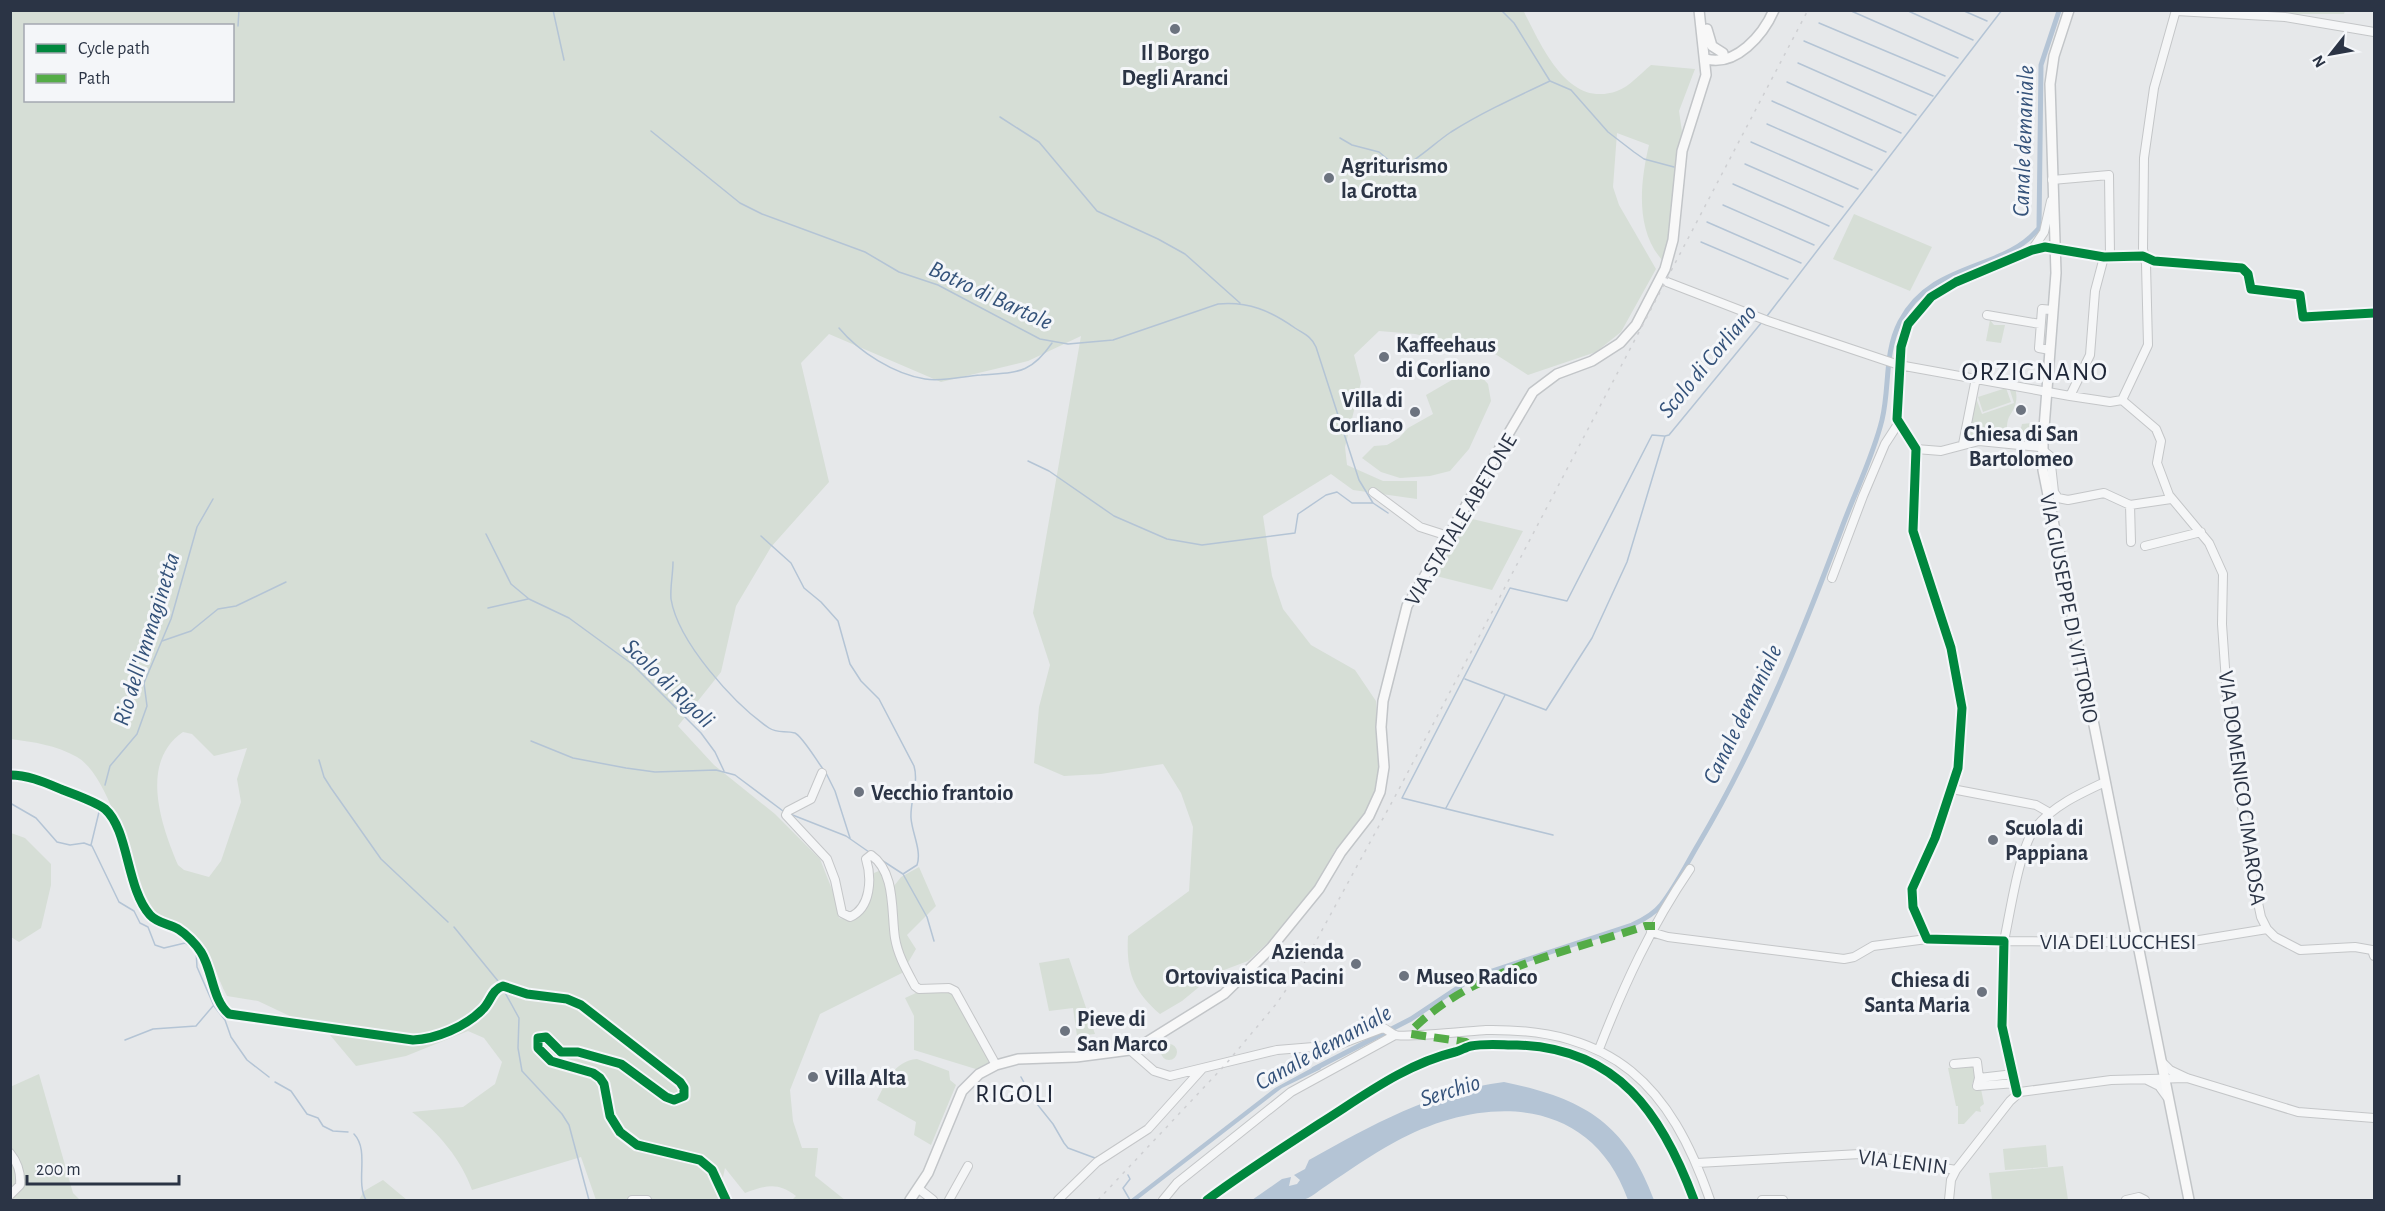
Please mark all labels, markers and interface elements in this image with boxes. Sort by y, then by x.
marker: Il Borgo Degli Aranci [1168,22,1182,36]
legend [24,24,234,102]
north arrow [2301,24,2361,84]
text: Cycle path [78,40,150,58]
place label: Il Borgo Degli Aranci [1121,42,1229,89]
text: N [2309,52,2329,70]
water label: Canale demaniale [2009,65,2039,217]
text: Path [78,70,110,88]
place label: Agriturismo la Grotta [1341,155,1448,202]
marker: Agriturismo la Grotta [1322,171,1336,185]
water label: Botro di Bartole [925,257,1056,335]
water label: Scolo di Corliano [1654,301,1762,423]
place label: Kaffeehaus di Corliano [1396,334,1496,381]
marker: Kaffeehaus di Corliano [1377,350,1391,364]
district label: ORZIGNANO [1962,359,2108,385]
place label: Villa di Corliano [1329,389,1403,436]
marker: Chiesa di San Bartolomeo [2014,403,2028,417]
marker: Villa di Corliano [1408,405,1422,419]
place label: Chiesa di San Bartolomeo [1964,423,2079,470]
street label: VIA STATALE ABETONE [1401,429,1521,609]
street label: VIA GIUSEPPE DI VITTORIO [2036,491,2102,725]
water label: Rio dell'Immaginetta [109,550,185,729]
water label: Scolo di Rigoli [618,635,719,733]
water label: Canale demaniale [1699,641,1787,788]
street label: VIA DOMENICO CIMAROSA [2215,669,2269,907]
place label: Vecchio frantoio [871,782,1013,804]
marker: Vecchio frantoio [852,785,866,799]
place label: Scuola di Pappiana [2005,817,2089,864]
marker: Scuola di Pappiana [1986,833,2000,847]
street label: VIA DEI LUCCHESI [2040,931,2196,953]
place label: Azienda Ortovivaistica Pacini [1165,941,1344,988]
marker: Azienda Ortovivaistica Pacini [1349,957,1363,971]
place label: Museo Radico [1416,966,1538,988]
marker: Museo Radico [1397,969,1411,983]
place label: Chiesa di Santa Maria [1864,969,1970,1016]
marker: Chiesa di Santa Maria [1975,985,1989,999]
water label: Canale demaniale [1251,1001,1396,1095]
place label: Pieve di San Marco [1077,1008,1168,1055]
marker: Pieve di San Marco [1058,1024,1072,1038]
place label: Villa Alta [825,1067,907,1089]
marker: Villa Alta [806,1070,820,1084]
water label: Serchio [1417,1070,1483,1111]
district label: RIGOLI [975,1081,1055,1107]
street label: VIA LENIN [1857,1146,1949,1178]
scale bar [27,1148,178,1186]
text: 200 m [36,1161,81,1179]

